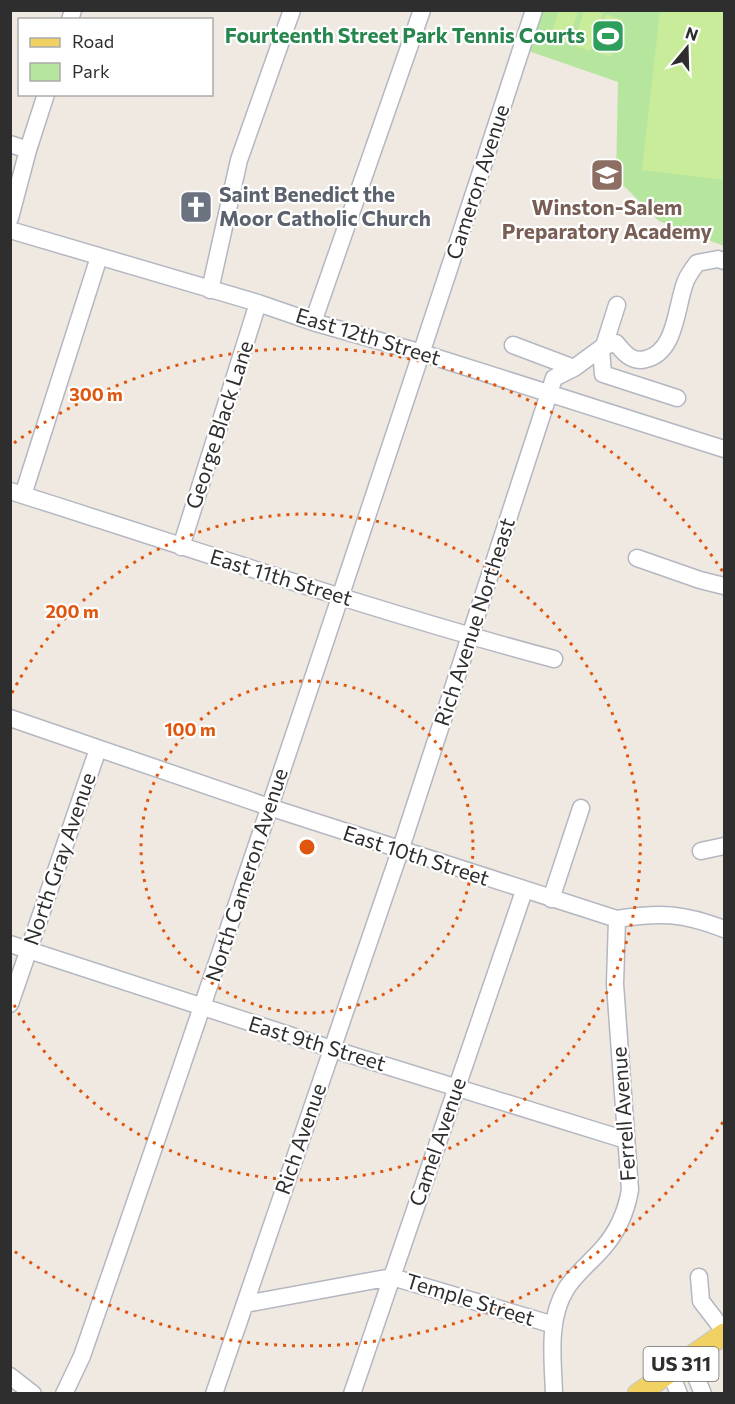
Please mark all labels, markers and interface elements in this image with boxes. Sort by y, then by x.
legend [18,18,213,96]
sports icon: Fourteenth Street Park Tennis Courts [590,18,626,54]
north arrow [657,18,717,78]
place label: Fourteenth Street Park Tennis Courts [225,22,585,47]
text: N [683,22,701,44]
text: Road [72,30,114,52]
text: Park [72,60,110,82]
street label: Cameron Avenue [440,101,513,262]
school or university icon: Winston-Salem Preparatory Academy [589,157,625,193]
place label: Saint Benedict the Moor Catholic Church [219,181,431,230]
church icon: Saint Benedict the Moor Catholic Church [178,189,214,225]
place label: Winston-Salem Preparatory Academy [502,194,713,243]
street label: East 12th Street [293,302,444,369]
street label: George Black Lane [180,337,258,512]
text: 300 m [69,383,123,405]
street label: Rich Avenue Northeast [428,514,519,729]
street label: East 11th Street [207,543,356,610]
text: 200 m [45,600,99,622]
text: 100 m [164,718,216,740]
street label: North Cameron Avenue [199,765,292,984]
street label: North Gray Avenue [17,769,100,948]
street label: East 10th Street [340,819,493,890]
centre of rings [297,837,317,857]
street label: East 9th Street [246,1010,389,1075]
street label: Ferrell Avenue [605,1046,640,1182]
street label: Camel Avenue [403,1074,470,1209]
street label: Rich Avenue [269,1080,330,1197]
street label: Temple Street [403,1267,538,1330]
road number: US 311 [644,1347,718,1381]

